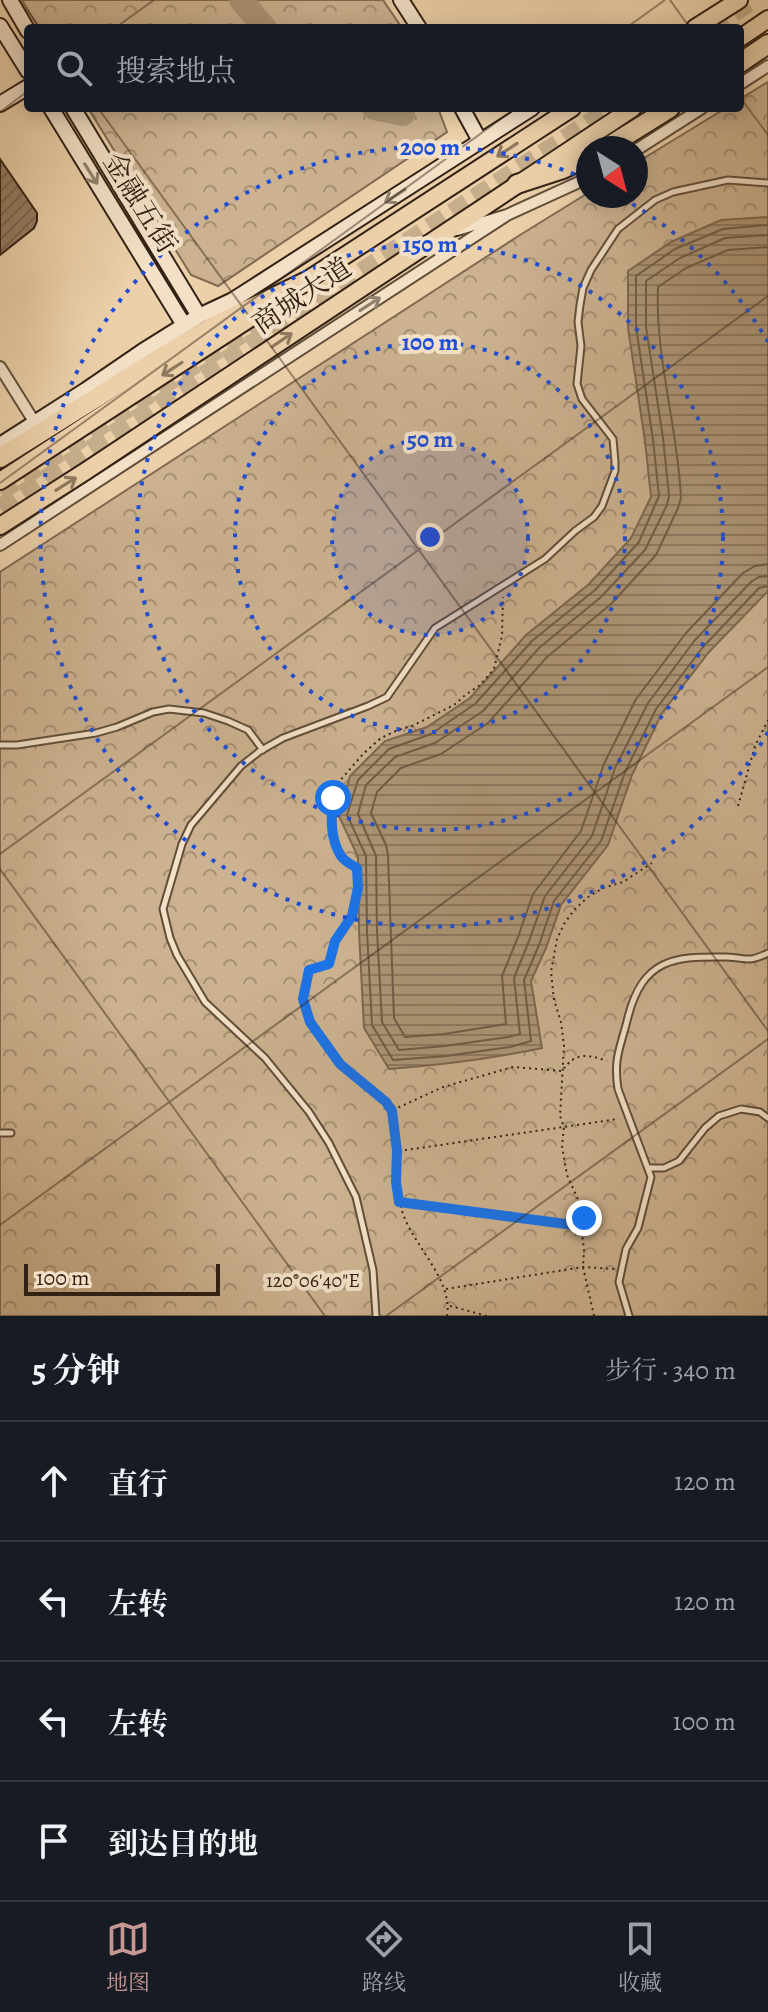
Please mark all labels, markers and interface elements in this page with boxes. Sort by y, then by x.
search box [24,24,744,112]
icon: search [52,46,96,90]
text: 搜索地点 [116,51,236,91]
text: 200 m [400,131,460,163]
north arrow [576,136,648,208]
one-way arrow [496,143,519,159]
street label: 金融五街 [94,145,186,261]
one-way arrow [83,163,100,185]
one-way arrow [384,188,407,204]
text: 150 m [402,228,458,260]
street label: 商城大道 [245,249,359,343]
one-way arrow [359,296,381,313]
text: 100 m [401,326,459,358]
one-way arrow [271,332,293,348]
one-way arrow [161,361,184,377]
text: 50 m [407,423,453,455]
one-way arrow [54,476,77,492]
centre of rings [416,523,444,551]
route start [315,780,351,816]
route end [566,1200,602,1236]
scale bar [24,1260,220,1296]
text: 100 m [36,1263,90,1293]
text: 120°06'40"E [266,1267,360,1294]
text: 5 分钟 [32,1347,120,1394]
text: 步行 · 340 m [605,1353,736,1388]
icon: ahead [32,1459,76,1503]
text: 直行 [108,1464,168,1504]
text: 120 m [674,1464,736,1499]
icon: left [32,1579,76,1623]
text: 左转 [108,1584,168,1624]
text: 120 m [674,1584,736,1619]
icon: left [32,1699,76,1743]
text: 左转 [108,1704,168,1744]
text: 100 m [673,1704,736,1739]
icon: arrive [32,1819,76,1863]
text: 到达目的地 [108,1824,258,1864]
tab: 地图 [106,1917,150,1998]
tab: 路线 [362,1917,406,1998]
tab: 收藏 [618,1917,662,1998]

